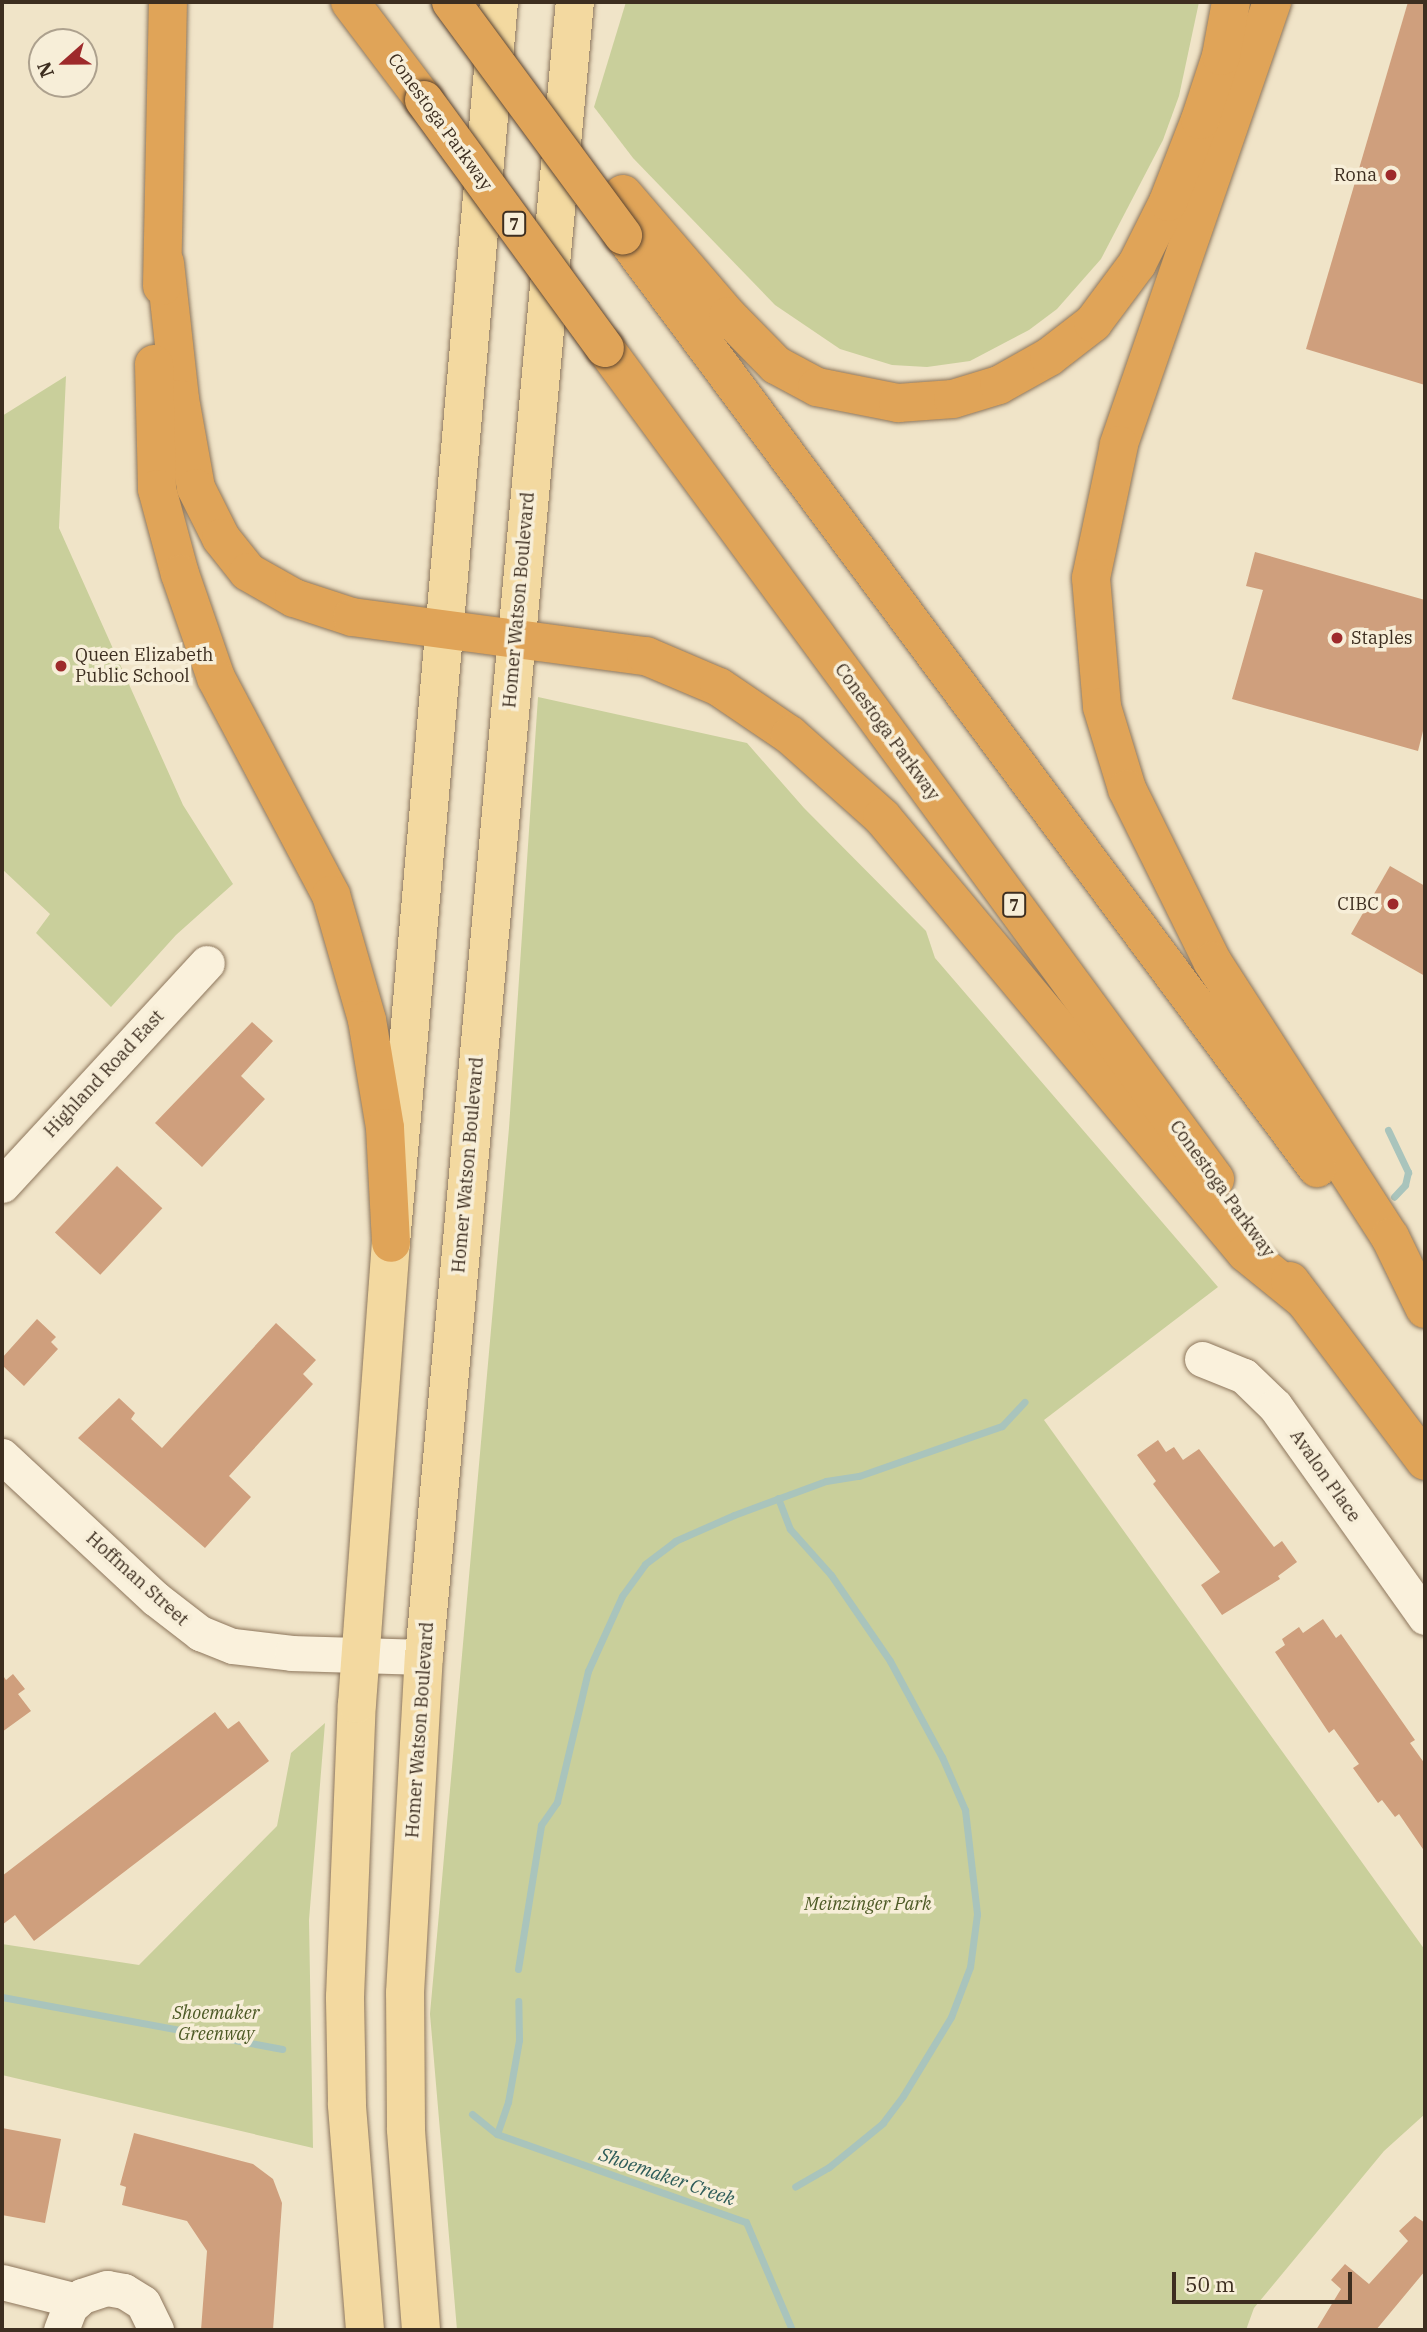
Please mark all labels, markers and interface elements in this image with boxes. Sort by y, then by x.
north arrow [28,28,98,98]
street label: Conestoga Parkway [383,49,497,195]
text: N [31,58,59,81]
place label: Rona [1334,164,1377,186]
marker: Rona [1383,167,1399,183]
road number: 7 [502,212,526,236]
street label: Homer Watson Boulevard [499,491,539,709]
place label: Staples [1351,627,1413,649]
marker: Staples [1329,630,1345,646]
place label: Queen Elizabeth Public School [75,645,214,688]
marker: Queen Elizabeth Public School [53,658,69,674]
street label: Conestoga Parkway [830,659,944,805]
road number: 7 [1002,892,1026,917]
place label: CIBC [1337,893,1379,915]
marker: CIBC [1385,896,1401,912]
street label: Highland Road East [39,1006,169,1142]
street label: Homer Watson Boulevard [448,1056,488,1274]
street label: Conestoga Parkway [1165,1116,1279,1262]
street label: Avalon Place [1285,1426,1365,1526]
street label: Hoffman Street [82,1528,192,1630]
street label: Homer Watson Boulevard [402,1621,438,1839]
park label: Meinzinger Park [804,1893,932,1915]
park label: Shoemaker Greenway [172,2003,260,2046]
water label: Shoemaker Creek [596,2143,738,2211]
scale bar [1175,2258,1355,2302]
text: 50 m [1185,2270,1235,2298]

